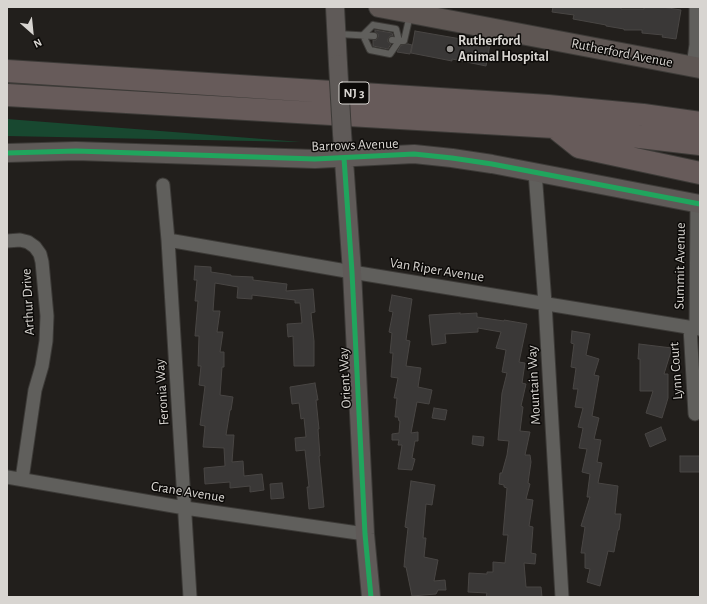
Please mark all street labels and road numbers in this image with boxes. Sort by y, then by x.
street label: Rutherford Avenue [570,35,674,71]
road number: NJ 3 [339,82,369,104]
street label: Barrows Avenue [311,135,399,155]
street label: Summit Avenue [671,222,689,310]
street label: Van Riper Avenue [389,254,485,286]
street label: Arthur Drive [18,268,38,336]
street label: Lynn Court [666,342,686,400]
street label: Mountain Way [524,345,544,425]
street label: Orient Way [335,347,355,409]
street label: Feronia Way [151,358,173,426]
street label: Crane Avenue [150,478,226,506]

